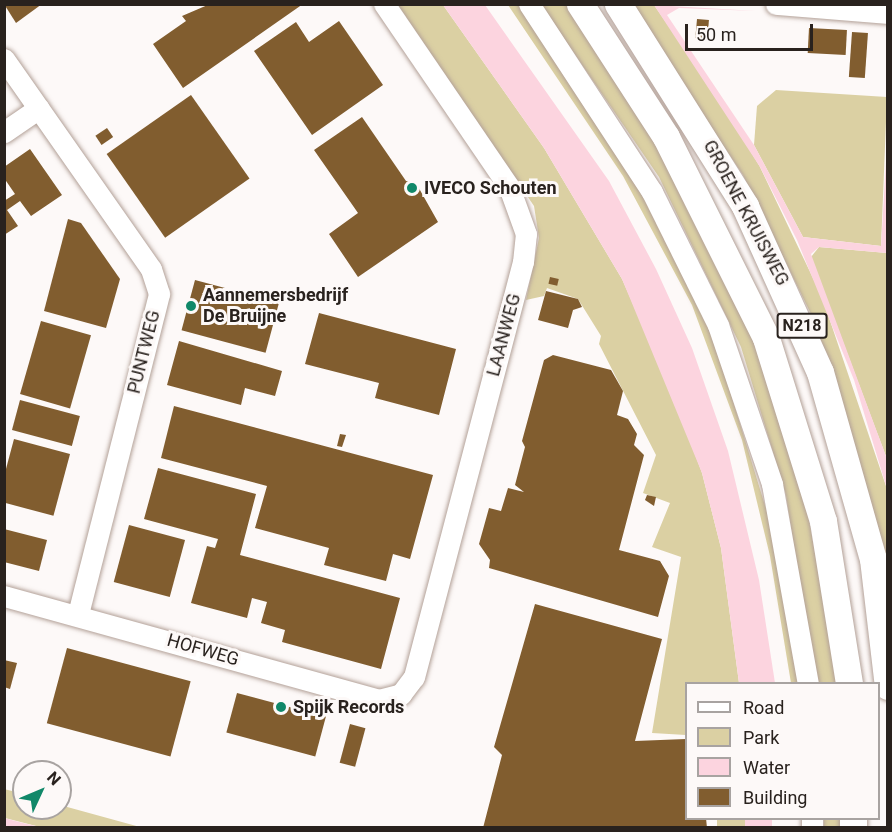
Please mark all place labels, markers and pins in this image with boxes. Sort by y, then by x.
place label: IVECO Schouten [424,177,556,199]
marker: IVECO Schouten [405,181,419,195]
place label: Aannemersbedrijf De Bruijne [203,285,348,328]
marker: Aannemersbedrijf De Bruijne [184,299,198,313]
place label: Spijk Records [293,696,404,718]
marker: Spijk Records [274,700,288,714]

